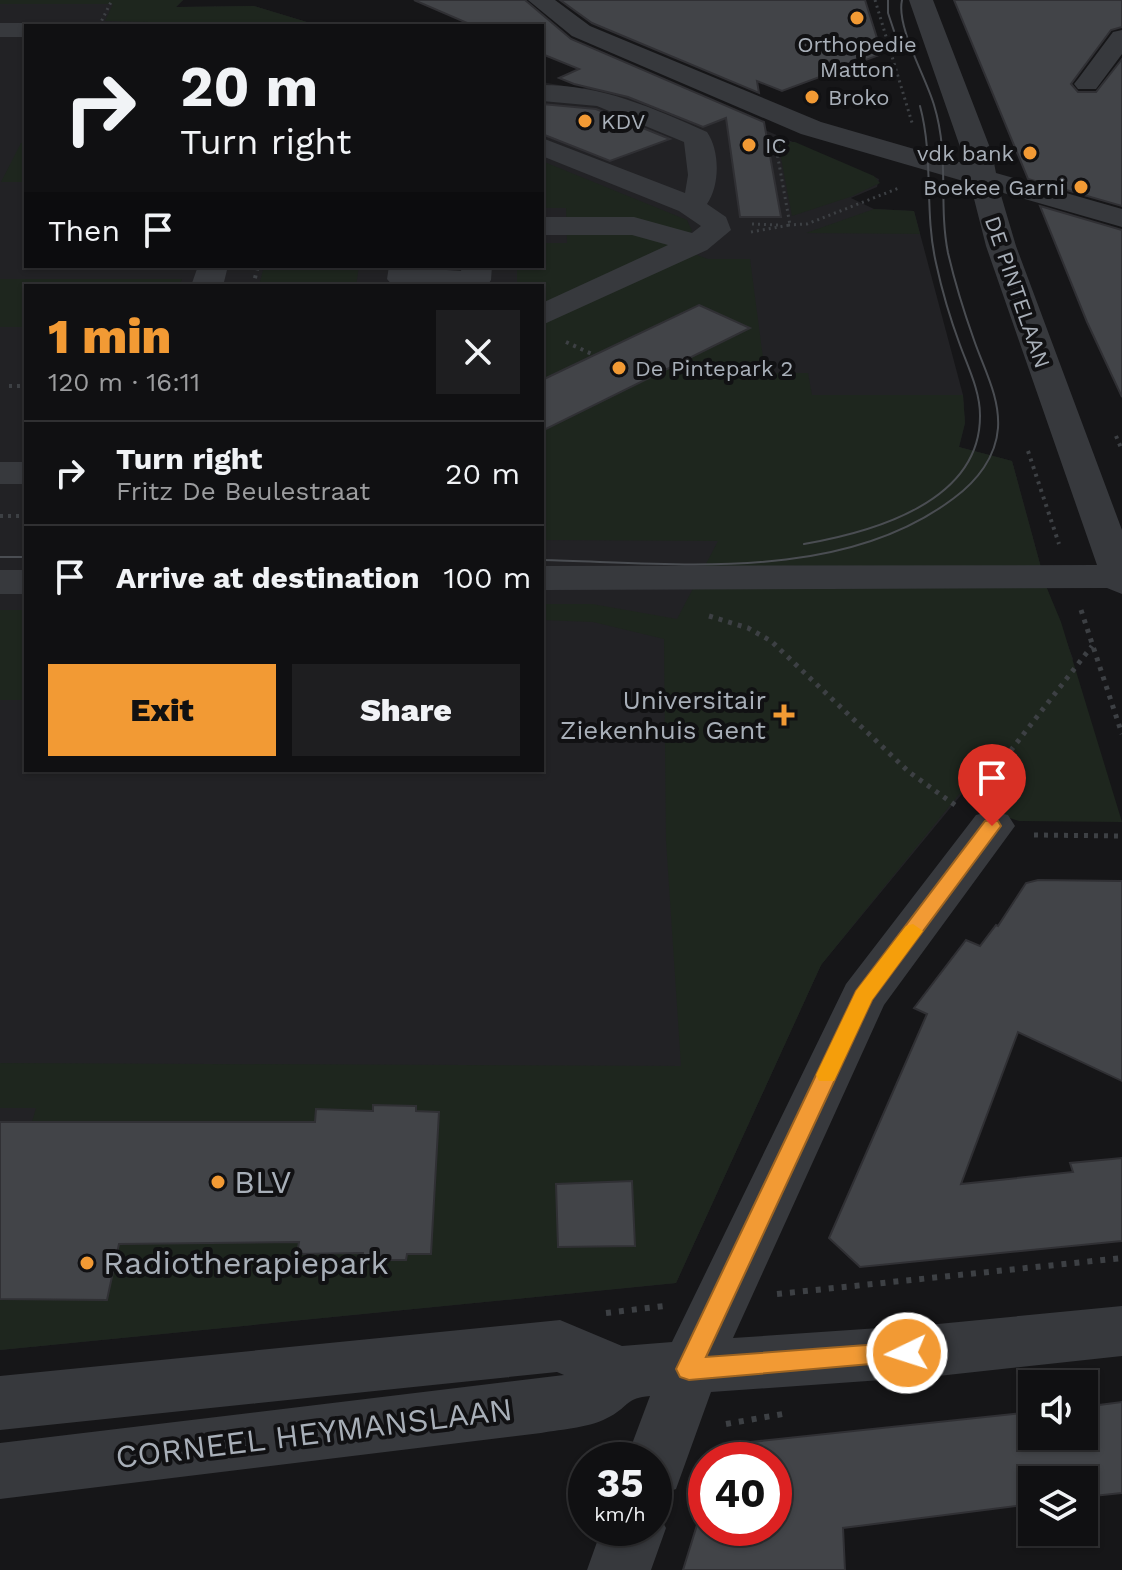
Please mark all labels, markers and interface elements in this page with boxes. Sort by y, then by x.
marker: Orthopedie Matton [848,9,866,27]
place label: Orthopedie Matton [797,32,917,82]
text: 20 m [180,54,318,120]
icon: right [48,56,152,160]
place label: Broko [828,85,889,110]
marker: Broko [803,88,821,106]
place label: KDV [601,109,645,134]
marker: KDV [576,112,594,130]
text: Turn right [180,121,351,163]
place label: IC [765,133,787,158]
marker: IC [740,136,758,154]
place label: vdk bank [917,141,1014,166]
marker: vdk bank [1021,144,1039,162]
place label: Boekee Garni [923,175,1065,200]
marker: Boekee Garni [1072,178,1090,196]
icon: arrive [136,208,180,252]
text: Then [48,213,120,248]
street label: DE PINTELAAN [980,213,1055,371]
text: 1 min [48,308,171,365]
button: close [436,310,520,394]
place label: De Pintepark 2 [635,356,793,381]
marker: De Pintepark 2 [610,359,628,377]
text: 120 m · 16:11 [48,367,200,397]
text: Turn right [116,441,262,476]
icon: right [48,451,92,495]
text: 20 m [445,456,520,491]
text: Fritz De Beulestraat [116,476,370,506]
icon: arrive [48,555,92,599]
text: Arrive at destination [116,560,420,595]
text: 100 m [444,560,531,595]
button: Exit [48,664,276,756]
button: Share [292,664,520,756]
place label: Universitair Ziekenhuis Gent [560,685,766,745]
marker: Universitair Ziekenhuis Gent [773,704,795,726]
pin [958,744,1026,826]
icon: arrive [970,756,1014,800]
place label: BLV [234,1163,291,1201]
marker: BLV [209,1173,227,1191]
place label: Radiotherapiepark [103,1244,389,1282]
marker: Radiotherapiepark [78,1254,96,1272]
position arrow [865,1311,949,1395]
map controls [1018,1370,1098,1546]
button: sound [1018,1370,1098,1450]
street label: CORNEEL HEYMANSLAAN [113,1390,515,1476]
speed limit sign: 40 [688,1442,792,1546]
text: 35 [596,1460,644,1507]
button: layers [1018,1466,1098,1546]
text: km/h [594,1502,646,1526]

